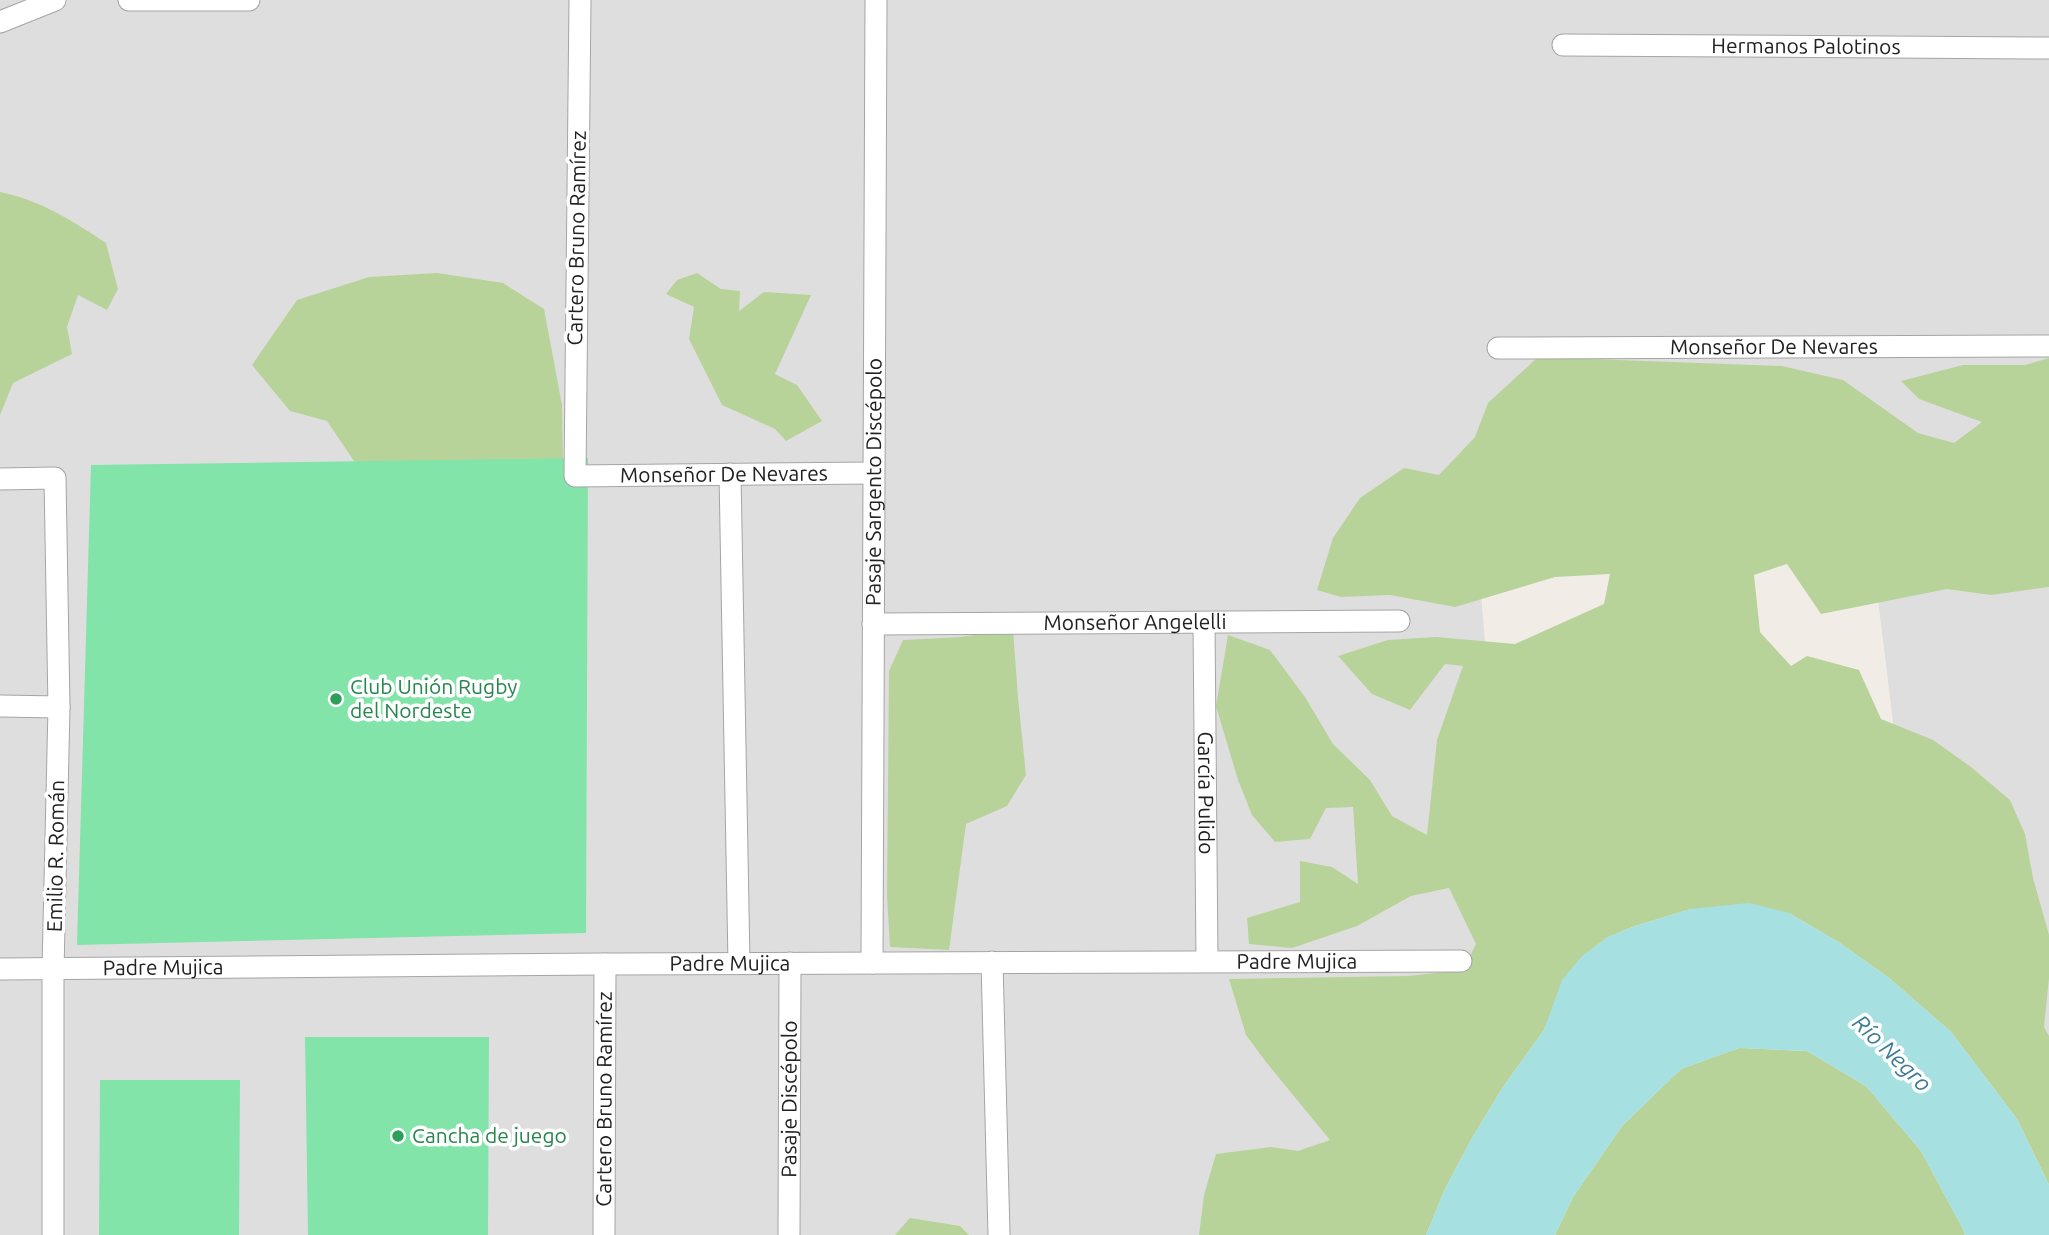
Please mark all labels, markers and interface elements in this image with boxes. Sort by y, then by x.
street label: Hermanos Palotinos [1711,33,1901,58]
street label: Cartero Bruno Ramírez [562,130,590,346]
street label: Monseñor De Nevares [1670,334,1878,358]
street label: Pasaje Sargento Discépolo [860,358,886,606]
street label: Monseñor De Nevares [620,460,828,487]
street label: Monseñor Angelelli [1043,609,1227,634]
place label: Club Unión Rugby del Nordeste [350,674,518,722]
marker: Club Unión Rugby del Nordeste [328,691,344,707]
street label: García Pulido [1194,731,1219,855]
street label: Emilio R. Román [42,780,68,932]
street label: Padre Mujica [1237,948,1357,973]
street label: Padre Mujica [670,950,790,975]
street label: Padre Mujica [102,954,223,979]
street label: Cartero Bruno Ramírez [591,991,616,1207]
water label: Río Negro [1848,1009,1937,1096]
street label: Pasaje Discépolo [776,1020,801,1178]
place label: Cancha de juego [412,1123,567,1147]
marker: Cancha de juego [390,1128,406,1144]

